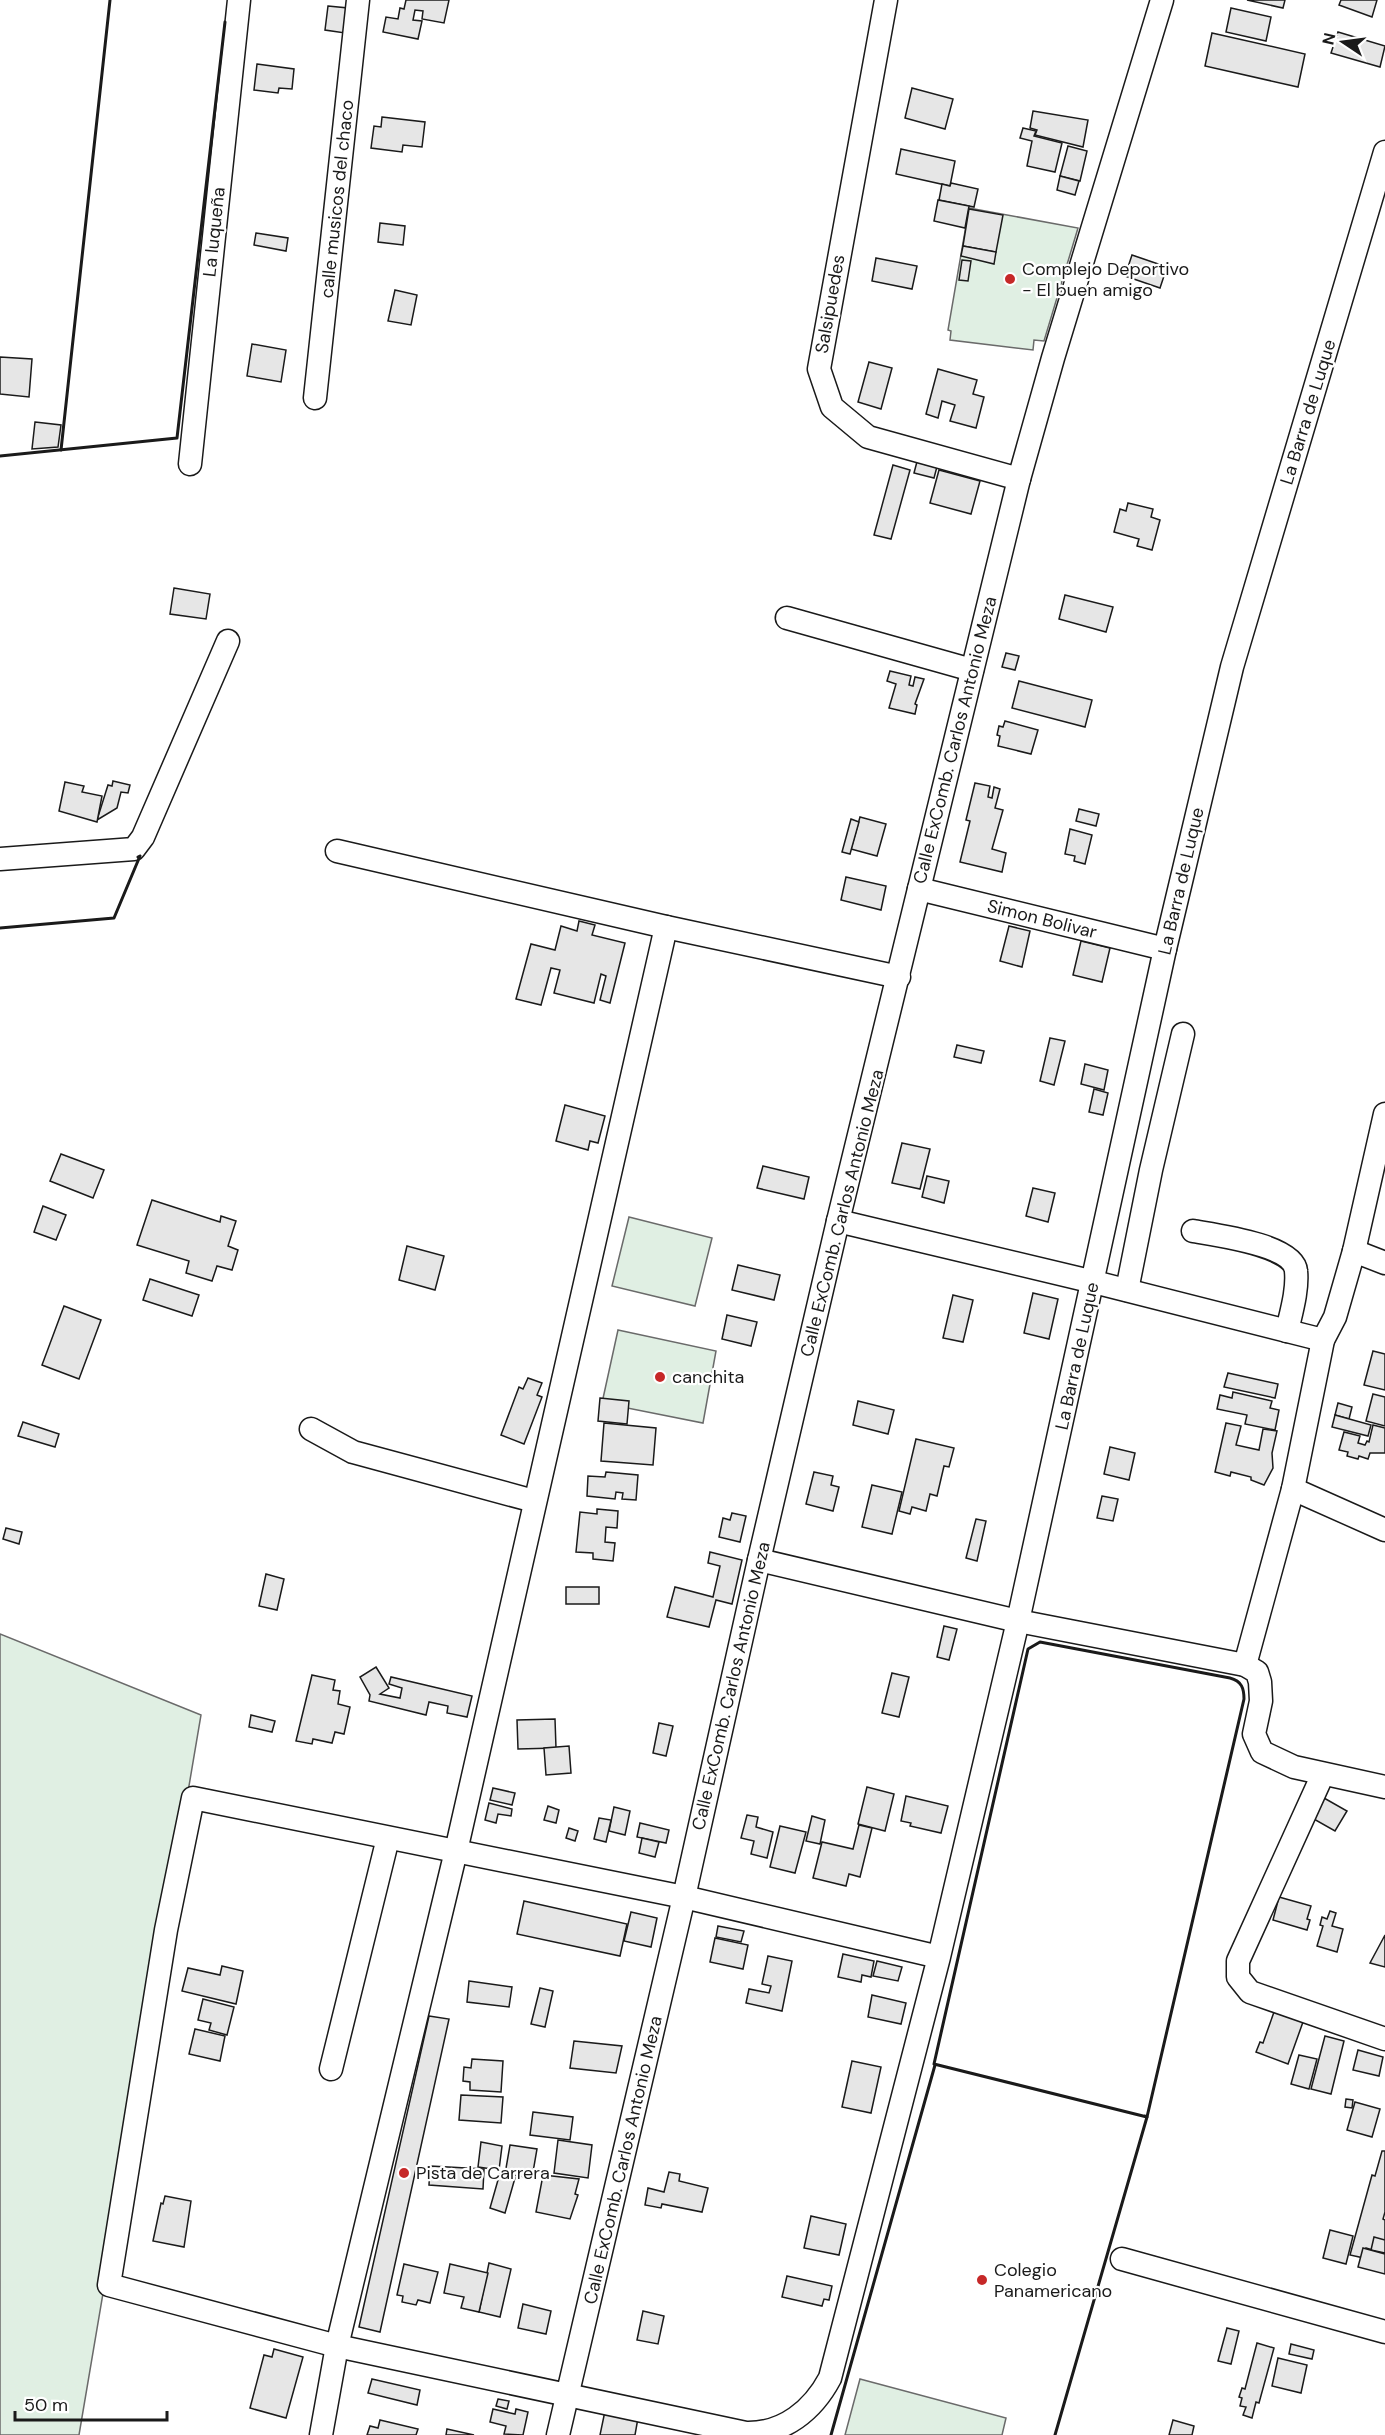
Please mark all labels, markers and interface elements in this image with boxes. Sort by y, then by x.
north arrow [1313,12,1373,72]
text: N [1317,31,1340,47]
street label: calle musicos del chaco [315,99,359,299]
street label: La luqueña [197,186,231,278]
street label: Salsipuedes [810,253,850,355]
place label: Complejo Deportivo - El buen amigo [1022,257,1189,302]
marker: Complejo Deportivo - El buen amigo [1003,272,1017,286]
street label: La Barra de Luque [1275,337,1341,487]
street label: Calle ExComb. Carlos Antonio Meza [908,594,1002,886]
street label: La Barra de Luque [1152,805,1210,957]
street label: Simon Bolivar [985,894,1100,944]
street label: Calle ExComb. Carlos Antonio Meza [795,1067,889,1359]
street label: La Barra de Luque [1050,1280,1104,1432]
place label: canchita [672,1365,744,1389]
marker: canchita [653,1370,667,1384]
street label: Calle ExComb. Carlos Antonio Meza [686,1539,776,1833]
street label: Calle ExComb. Carlos Antonio Meza [578,2013,668,2307]
place label: Pista de Carrera [416,2161,550,2185]
marker: Pista de Carrera [397,2166,411,2180]
place label: Colegio Panamericano [994,2258,1112,2303]
marker: Colegio Panamericano [975,2273,989,2287]
scale bar [15,2384,166,2422]
text: 50 m [24,2393,68,2417]

